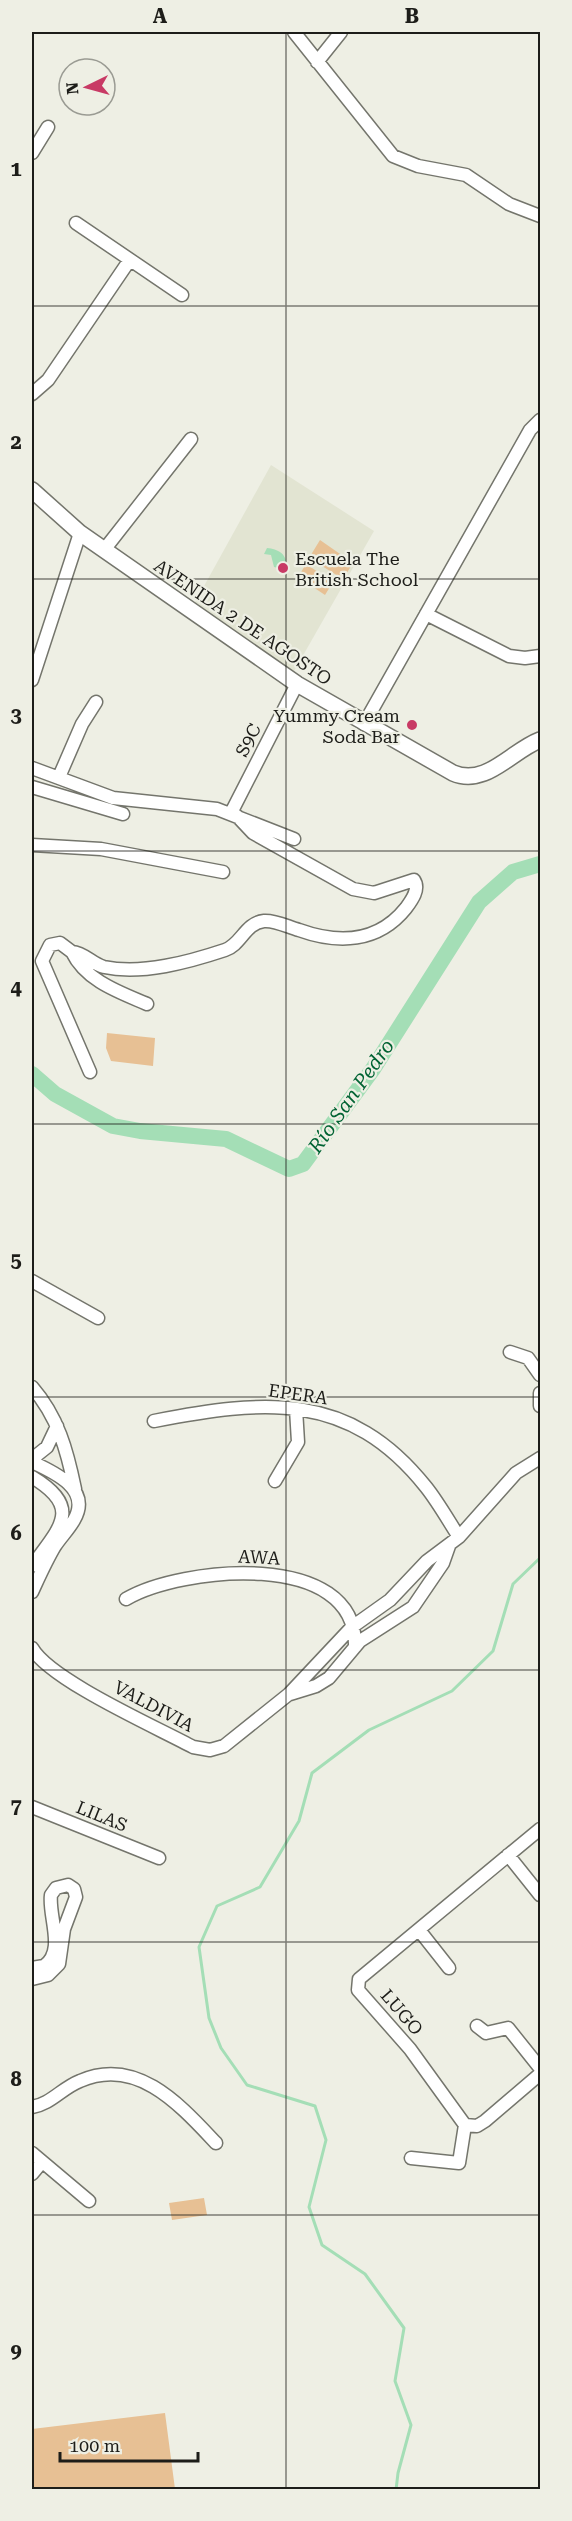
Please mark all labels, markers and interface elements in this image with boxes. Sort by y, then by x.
text: A [153,4,168,28]
text: B [405,4,419,28]
north arrow [57,57,117,117]
text: N [63,81,83,95]
text: 1 [10,157,22,181]
text: 2 [10,430,22,454]
place label: Escuela The British School [295,548,419,590]
street label: AVENIDA 2 DE AGOSTO [150,555,336,689]
marker: Escuela The British School [276,561,290,575]
text: 3 [10,703,22,727]
place label: Yummy Cream Soda Bar [273,705,400,747]
marker: Yummy Cream Soda Bar [405,718,419,732]
street label: S9C [231,720,265,760]
text: 4 [10,976,22,1000]
water label: Río San Pedro [302,1034,399,1158]
text: 5 [10,1248,22,1272]
street label: EPERA [267,1379,329,1409]
text: 6 [10,1521,22,1545]
street label: AWA [237,1545,281,1569]
street label: VALDIVIA [110,1676,198,1736]
text: 7 [10,1794,22,1818]
street label: LILAS [73,1796,131,1836]
street label: LUGO [376,1985,428,2039]
text: 8 [10,2067,22,2091]
text: 9 [10,2339,22,2363]
scale bar [60,2425,198,2463]
text: 100 m [69,2435,120,2456]

